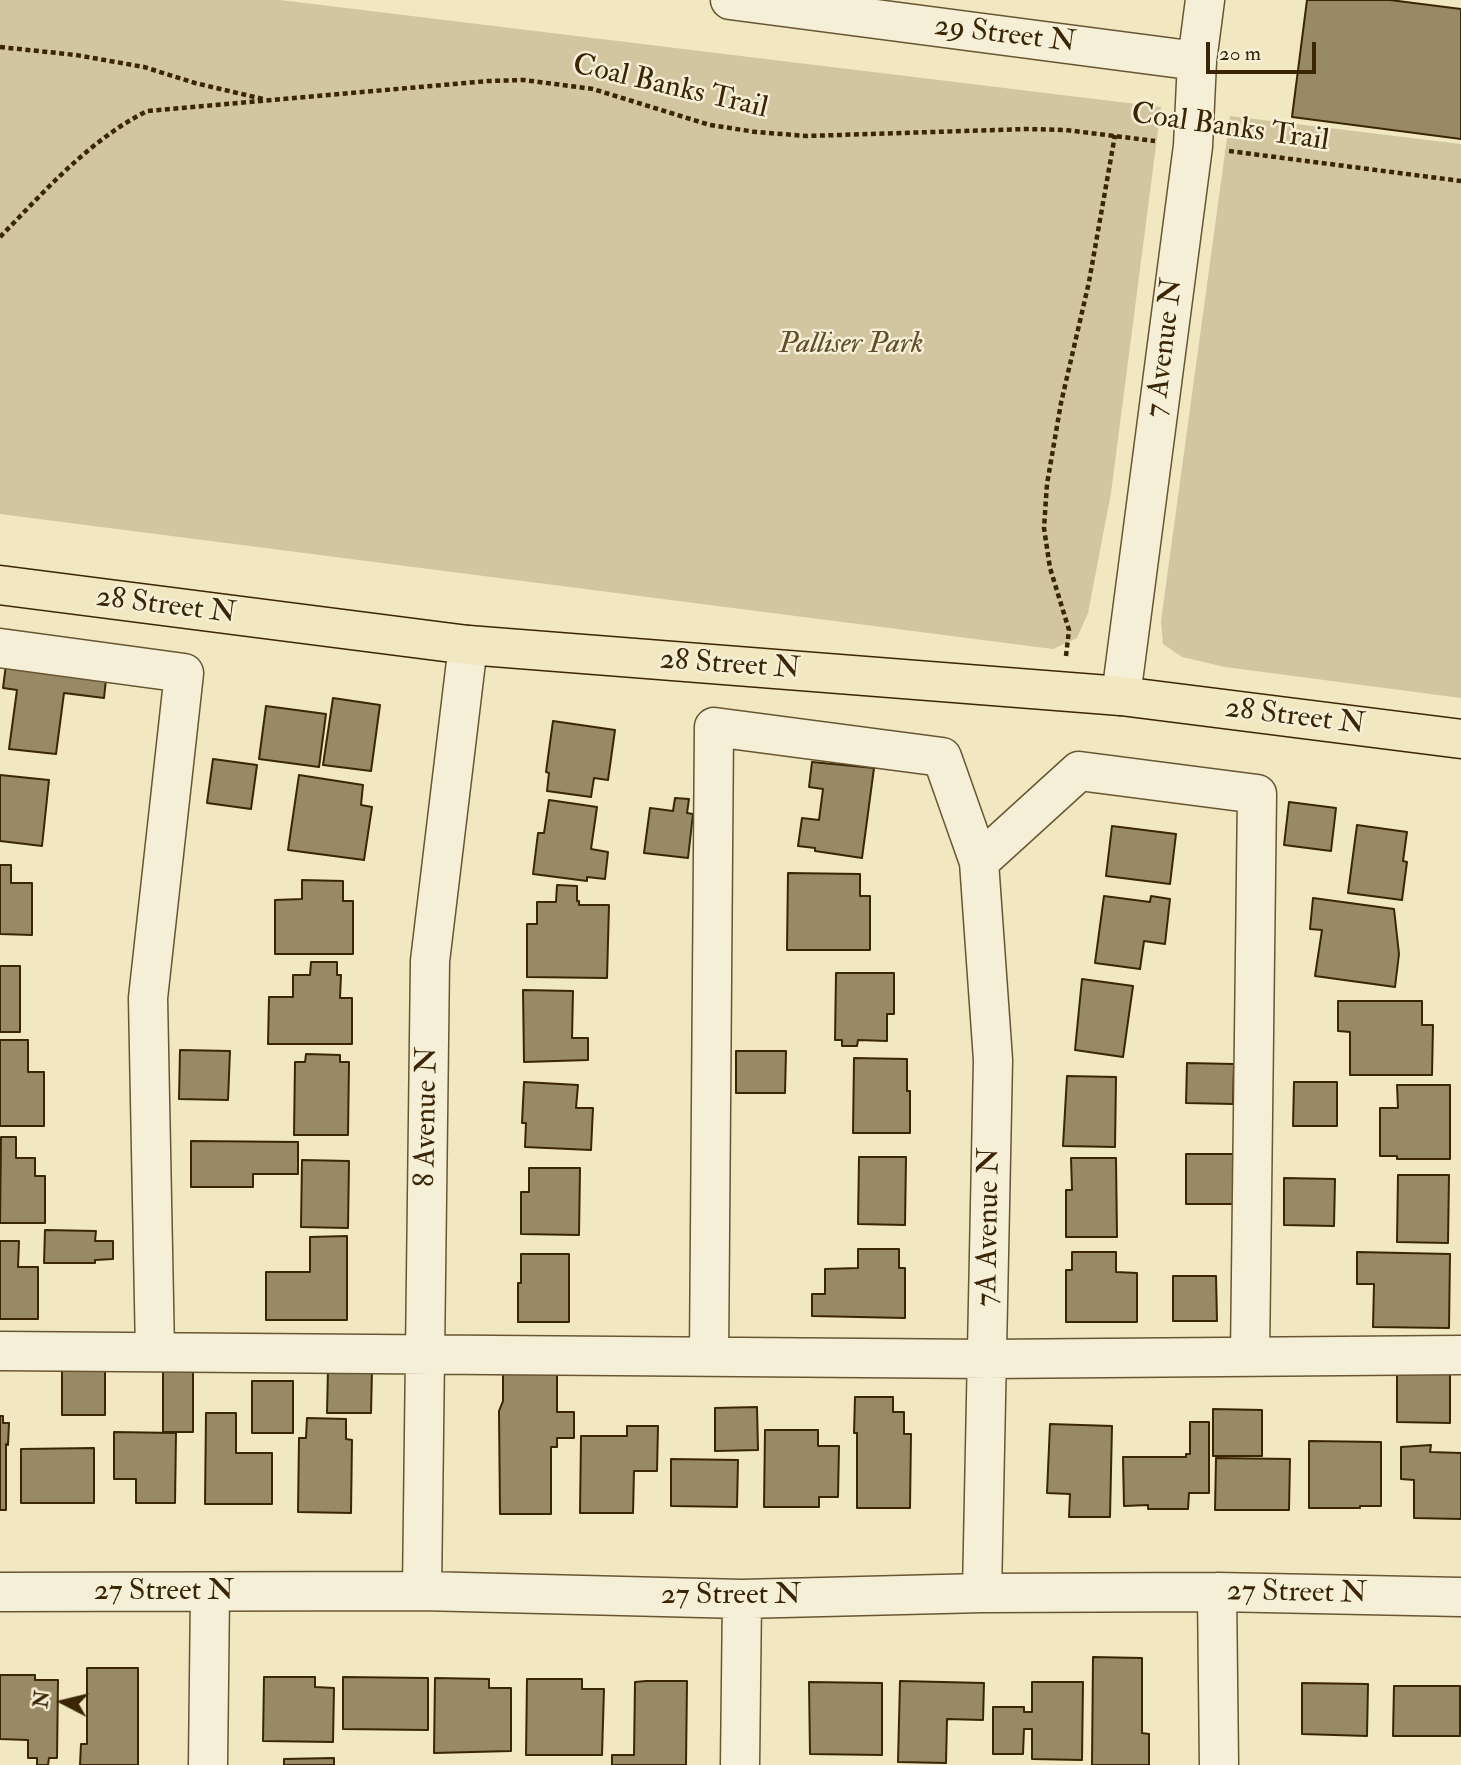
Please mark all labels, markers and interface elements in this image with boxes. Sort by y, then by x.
street label: 29 Street N [932,9,1078,63]
scale bar [1209,28,1319,72]
text: 20 m [1219,40,1261,67]
street label: Coal Banks Trail [569,48,771,128]
street label: Coal Banks Trail [1129,97,1331,161]
street label: 7 Avenue N [1140,276,1192,420]
park label: Palliser Park [779,328,923,364]
street label: 28 Street N [94,581,238,633]
street label: 28 Street N [658,643,802,689]
street label: 28 Street N [1223,692,1367,744]
street label: 8 Avenue N [409,1046,447,1188]
street label: 7A Avenue N [971,1147,1009,1307]
street label: 27 Street N [94,1575,234,1611]
street label: 27 Street N [1226,1575,1368,1613]
street label: 27 Street N [661,1579,801,1615]
north arrow [28,1667,98,1737]
text: N [29,1690,55,1709]

